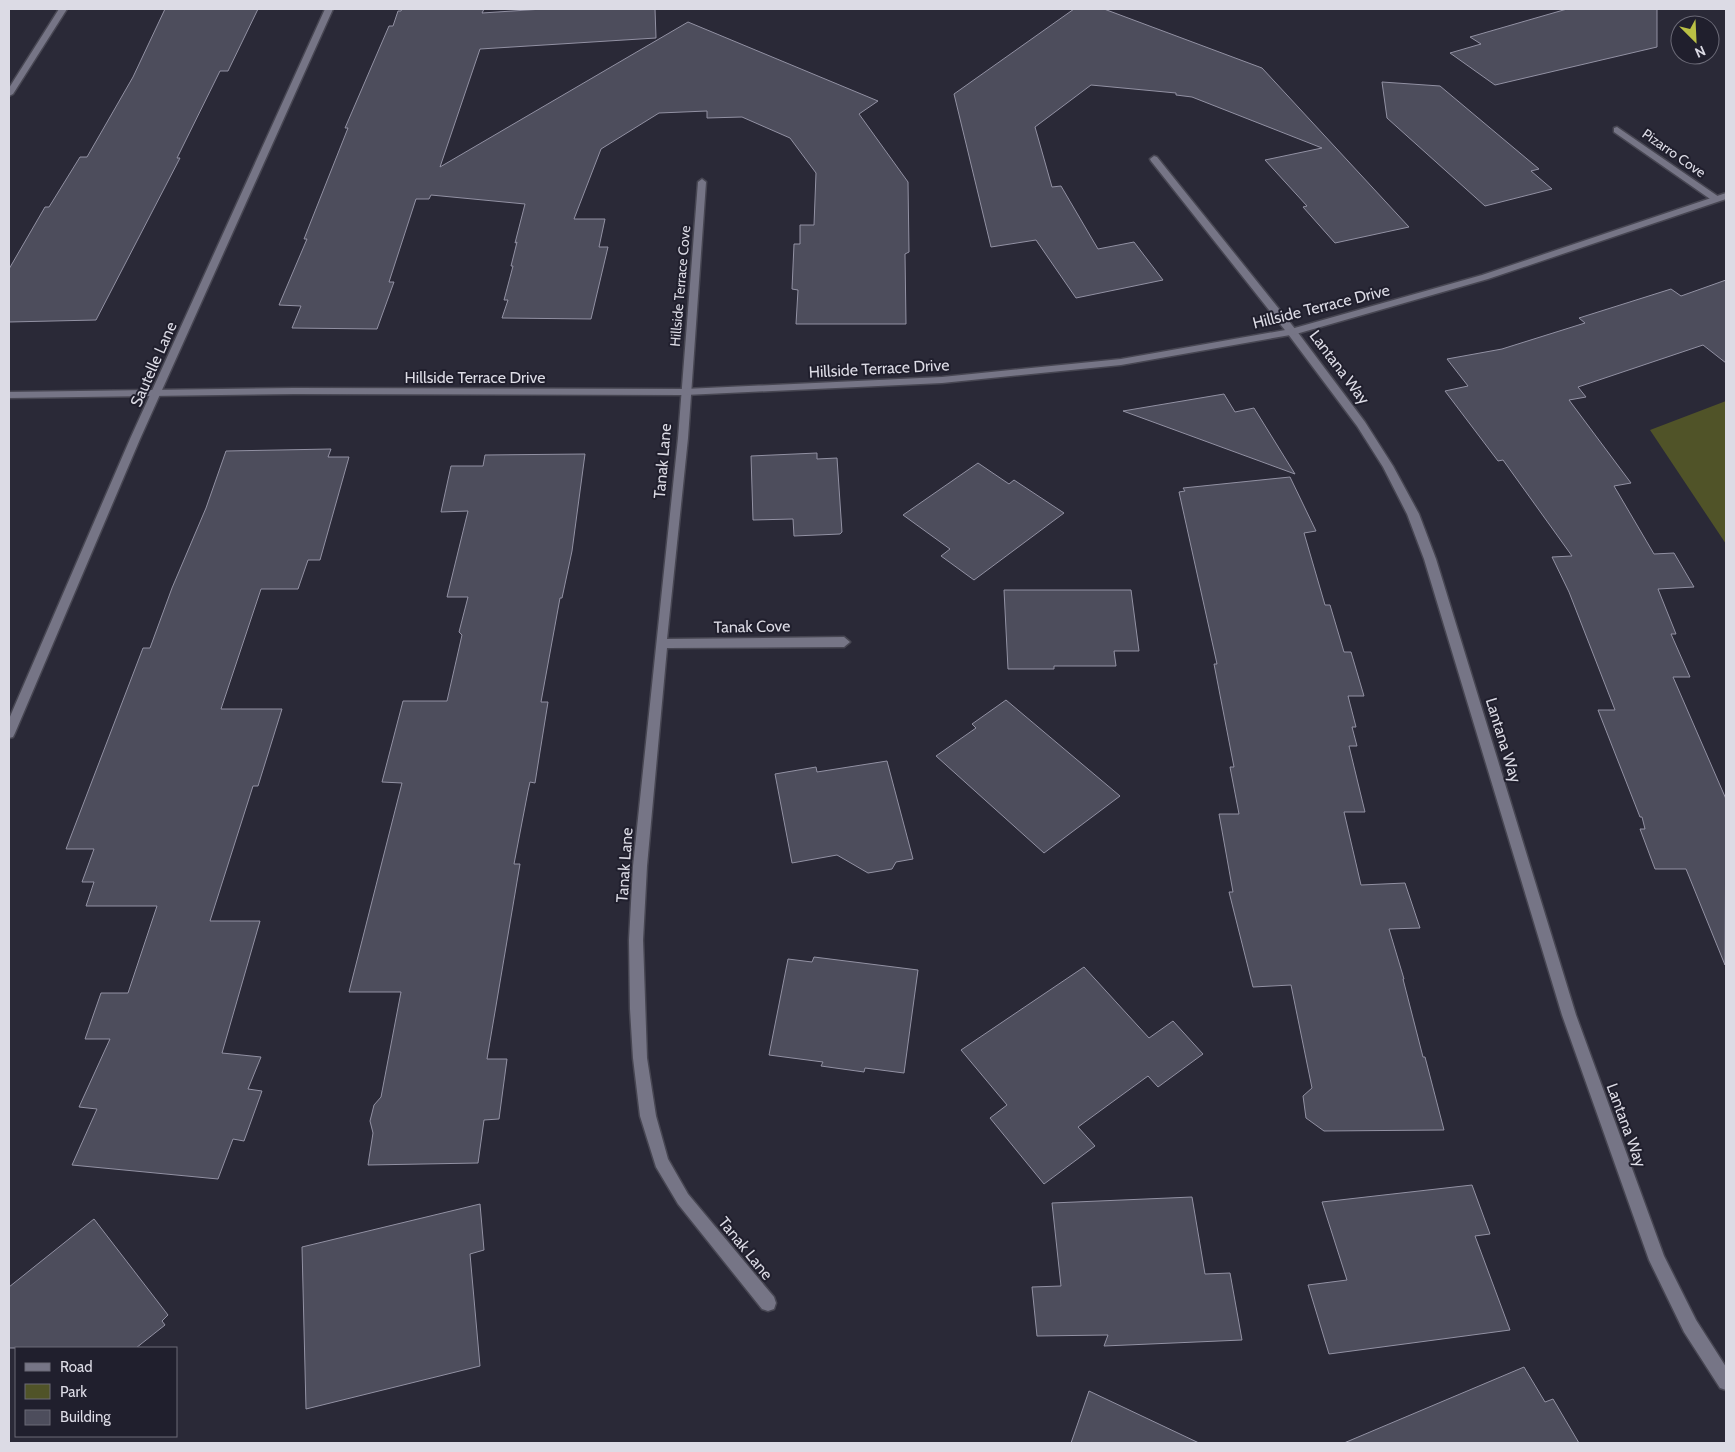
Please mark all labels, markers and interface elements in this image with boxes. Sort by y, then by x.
north arrow [1670,15,1720,65]
text: N [1692,42,1708,62]
street label: Pizarro Cove [1639,125,1709,181]
street label: Hillside Terrace Cove [666,225,694,347]
street label: Hillside Terrace Drive [1251,280,1392,333]
street label: Sautelle Lane [126,319,181,410]
street label: Lantana Way [1306,327,1374,408]
street label: Hillside Terrace Drive [808,355,950,382]
street label: Hillside Terrace Drive [405,368,545,387]
street label: Tanak Lane [650,423,675,499]
street label: Tanak Cove [713,616,791,637]
street label: Lantana Way [1482,695,1525,785]
street label: Tanak Lane [612,827,637,903]
street label: Lantana Way [1603,1081,1650,1170]
street label: Tanak Lane [714,1213,777,1284]
legend [15,1347,178,1437]
text: Road [60,1358,93,1376]
text: Park [60,1383,87,1401]
text: Building [60,1408,111,1426]

